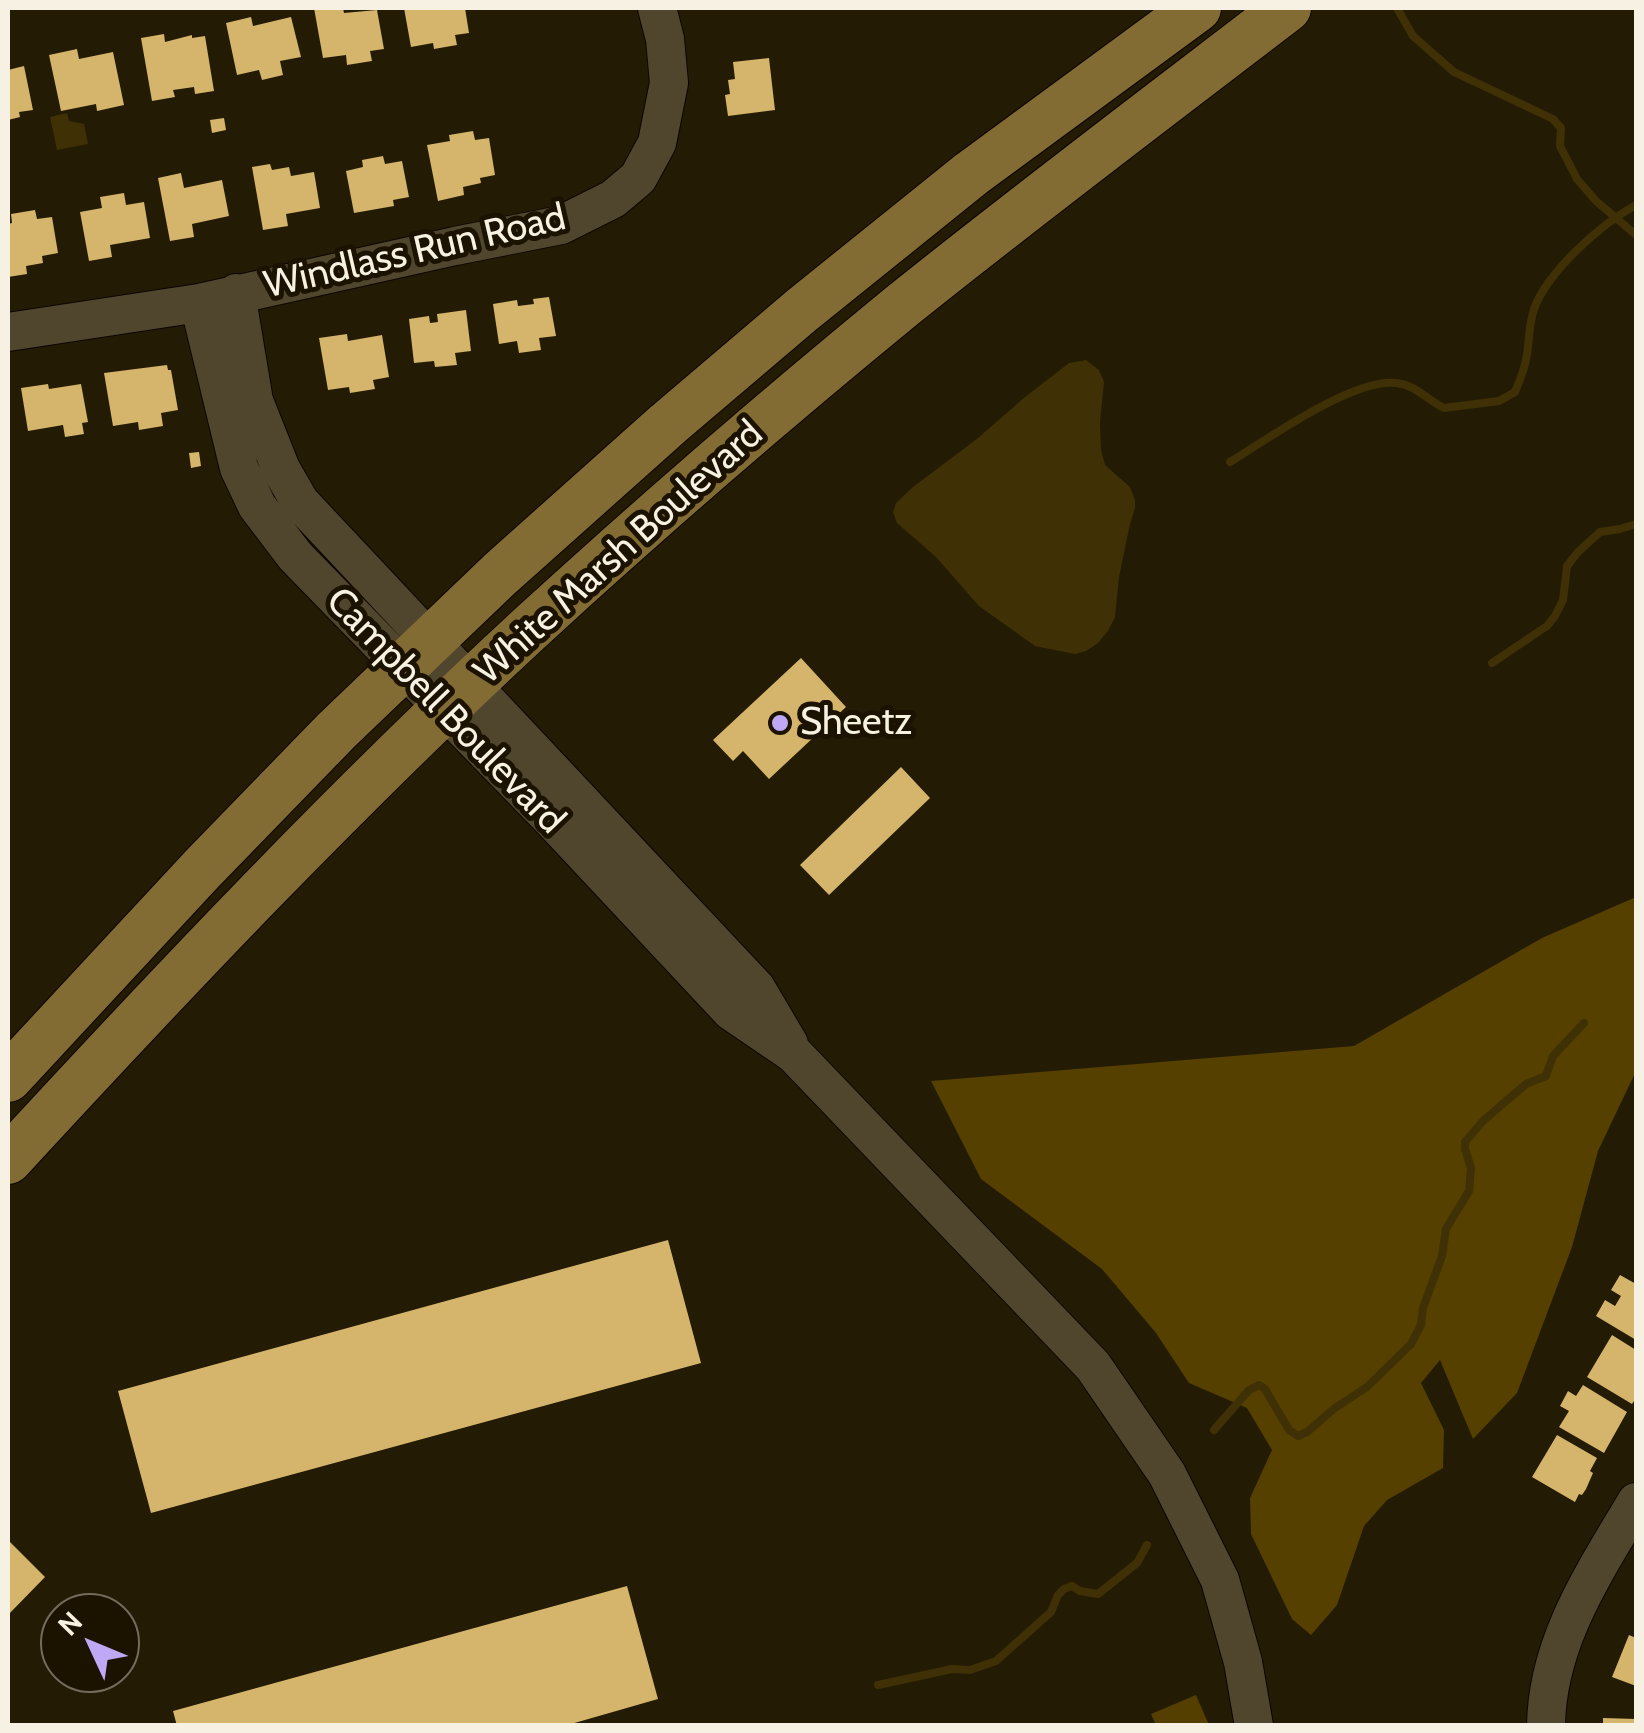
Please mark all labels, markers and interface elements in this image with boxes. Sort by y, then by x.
street label: Windlass Run Road [260,195,570,309]
street label: White Marsh Boulevard [466,412,772,694]
street label: Campbell Boulevard [316,579,574,843]
place label: Sheetz [800,700,912,746]
marker: Sheetz [769,712,791,734]
north arrow [40,1593,140,1693]
text: N [51,1605,89,1642]

